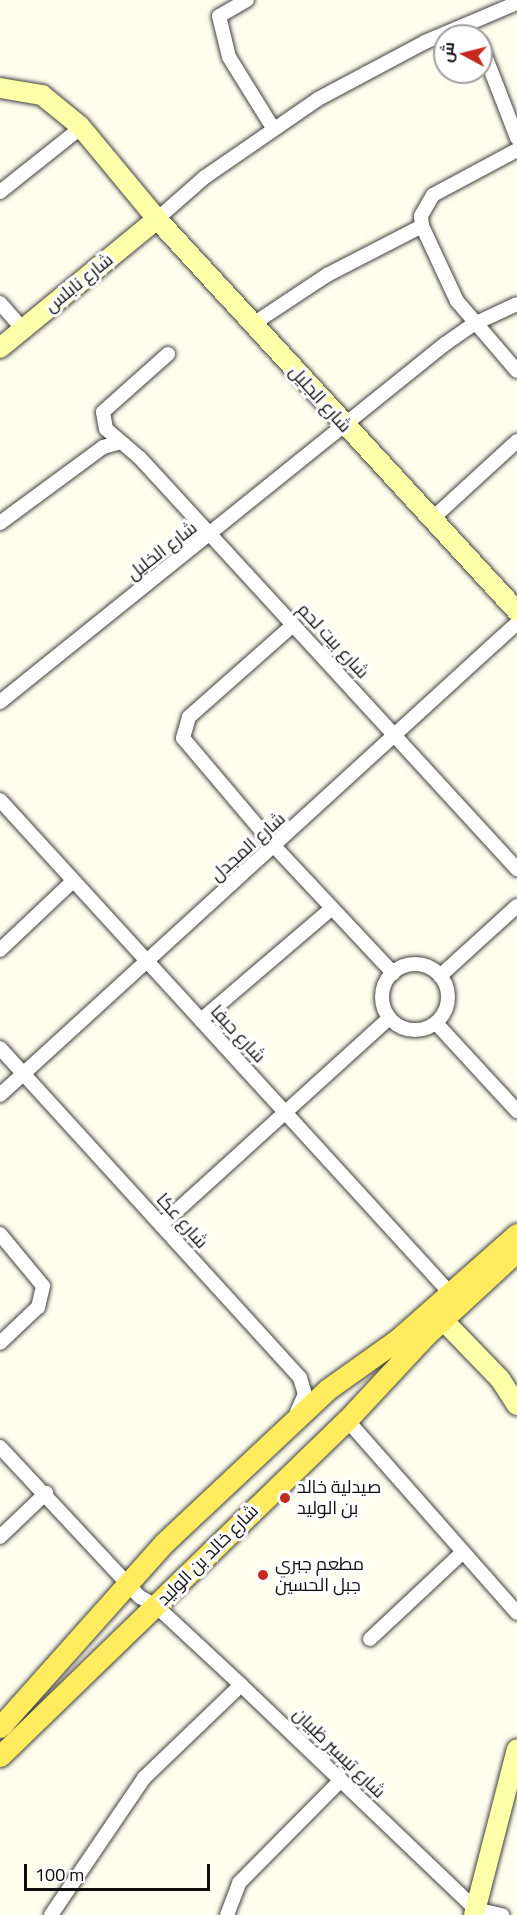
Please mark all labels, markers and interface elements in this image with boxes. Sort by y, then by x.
north arrow [433,24,493,84]
text: ش [431,40,463,64]
street label: شارع نابلس [40,249,118,317]
street label: شارع الجليل [284,361,356,437]
street label: شارع الخليل [123,517,201,585]
street label: شارع بيت لحم [293,599,373,683]
street label: شارع المجدل [206,808,290,886]
street label: شارع حيفا [206,1001,270,1067]
street label: شارع عكا [152,1189,212,1253]
place label: صيدلية خالد بن الوليد [297,1477,381,1520]
marker: صيدلية خالد بن الوليد [278,1491,292,1505]
street label: شارع خالد بن الوليد [153,1500,263,1610]
place label: مطعم جبري جبل الحسين [275,1554,364,1596]
marker: مطعم جبري جبل الحسين [256,1568,270,1582]
street label: شارع تيسير ظبيان [288,1703,390,1803]
scale bar [27,1852,213,1890]
text: 100 m [35,1858,84,1891]

